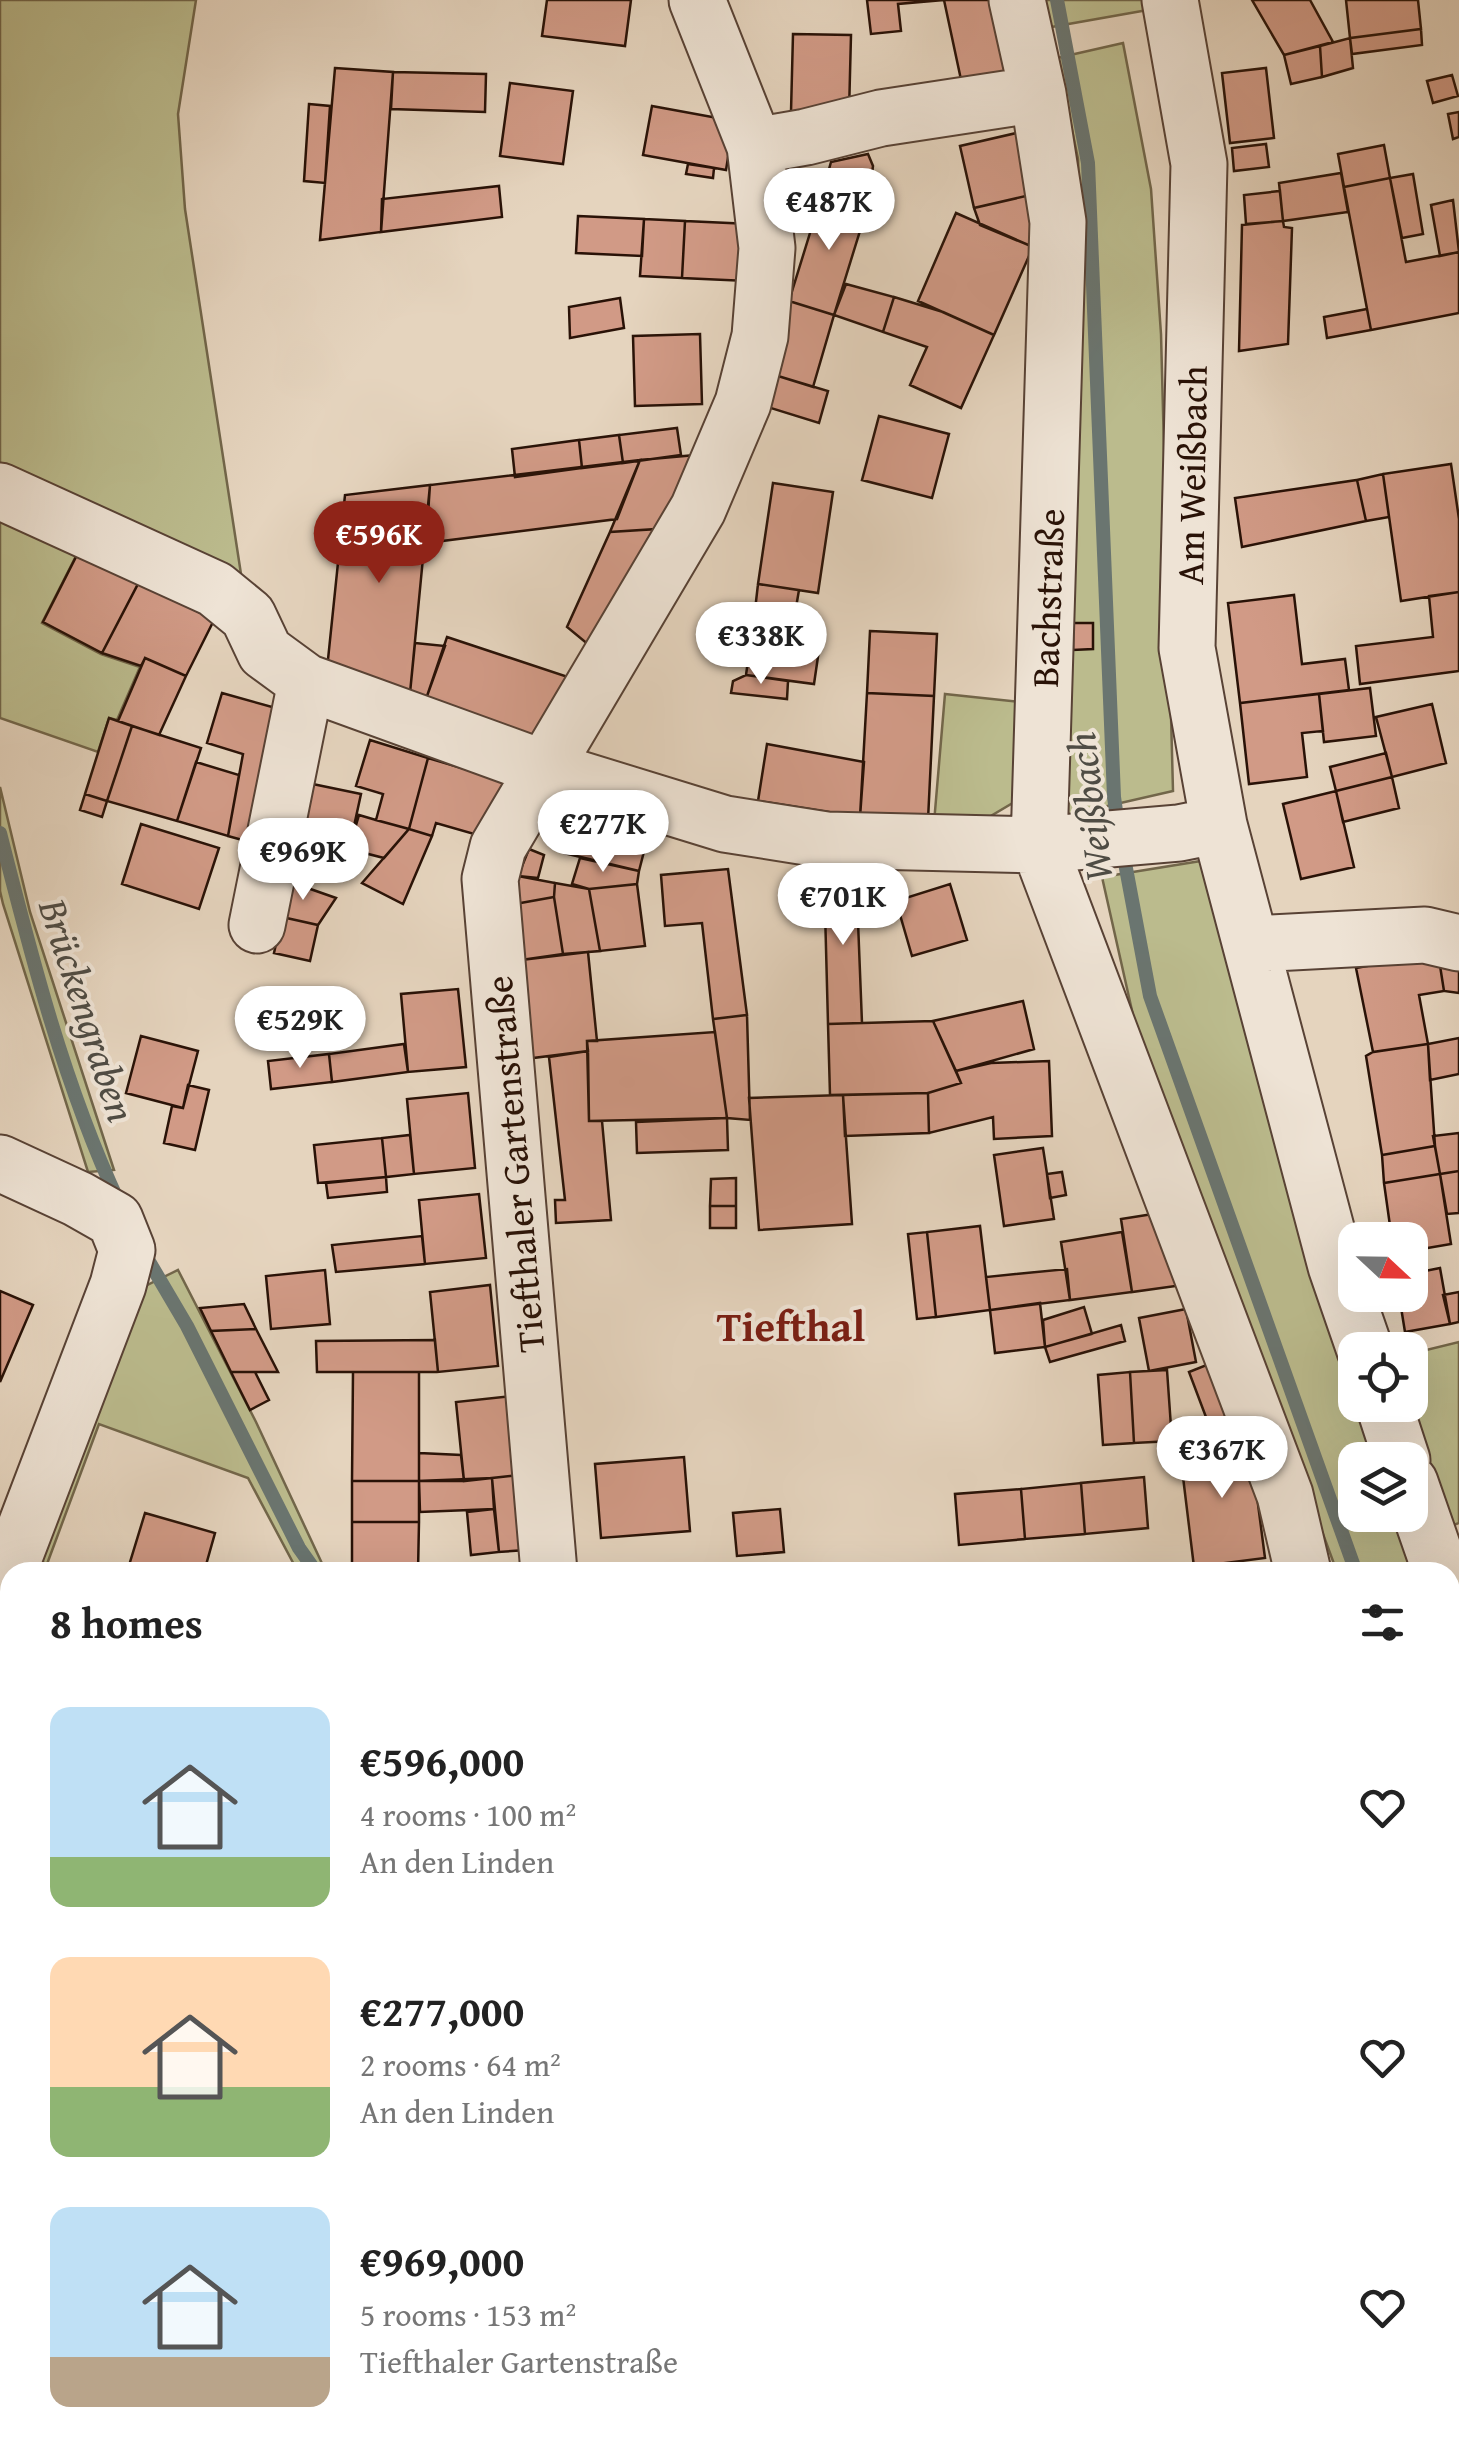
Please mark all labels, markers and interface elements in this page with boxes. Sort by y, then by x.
pin: €487K [759,168,899,253]
text: €487K [786,177,872,224]
street label: Am Weißbach [1161,365,1221,585]
pin: €596K [309,501,449,586]
street label: Bachstraße [1016,508,1078,688]
text: €596K [336,510,422,557]
pin: €338K [691,602,831,687]
text: €338K [718,611,804,658]
water label: Weißbach [1051,729,1127,885]
pin: €277K [533,790,673,875]
text: €277K [560,799,646,846]
pin: €969K [233,818,373,903]
text: €969K [260,827,346,874]
pin: €701K [773,863,913,948]
text: €701K [800,872,886,919]
water label: Brückengraben [24,890,152,1129]
street label: Tiefthaler Gartenstraße [470,973,558,1355]
pin: €529K [230,986,370,1071]
text: €529K [257,995,343,1042]
north arrow [1338,1222,1428,1312]
map controls [1338,1222,1428,1532]
district label: Tiefthal [717,1295,865,1356]
button: locate [1338,1332,1428,1422]
pin: €367K [1152,1416,1292,1501]
text: €367K [1179,1425,1265,1472]
button: layers [1338,1442,1428,1532]
text: 8 homes [50,1592,203,1653]
icon: filters [1355,1595,1410,1650]
text: €596,000 [360,1730,524,1791]
icon: home [130,1747,250,1867]
icon: heart [1355,1780,1410,1835]
text: 4 rooms · 100 m² [360,1791,576,1838]
text: An den Linden [360,1838,554,1885]
text: €277,000 [360,1980,524,2041]
icon: home [130,1997,250,2117]
icon: heart [1355,2030,1410,2085]
text: 2 rooms · 64 m² [360,2041,561,2088]
text: An den Linden [360,2088,554,2135]
text: €969,000 [360,2230,524,2291]
icon: home [130,2247,250,2367]
icon: heart [1355,2280,1410,2335]
text: 5 rooms · 153 m² [360,2291,576,2338]
text: Tiefthaler Gartenstraße [360,2338,678,2385]

